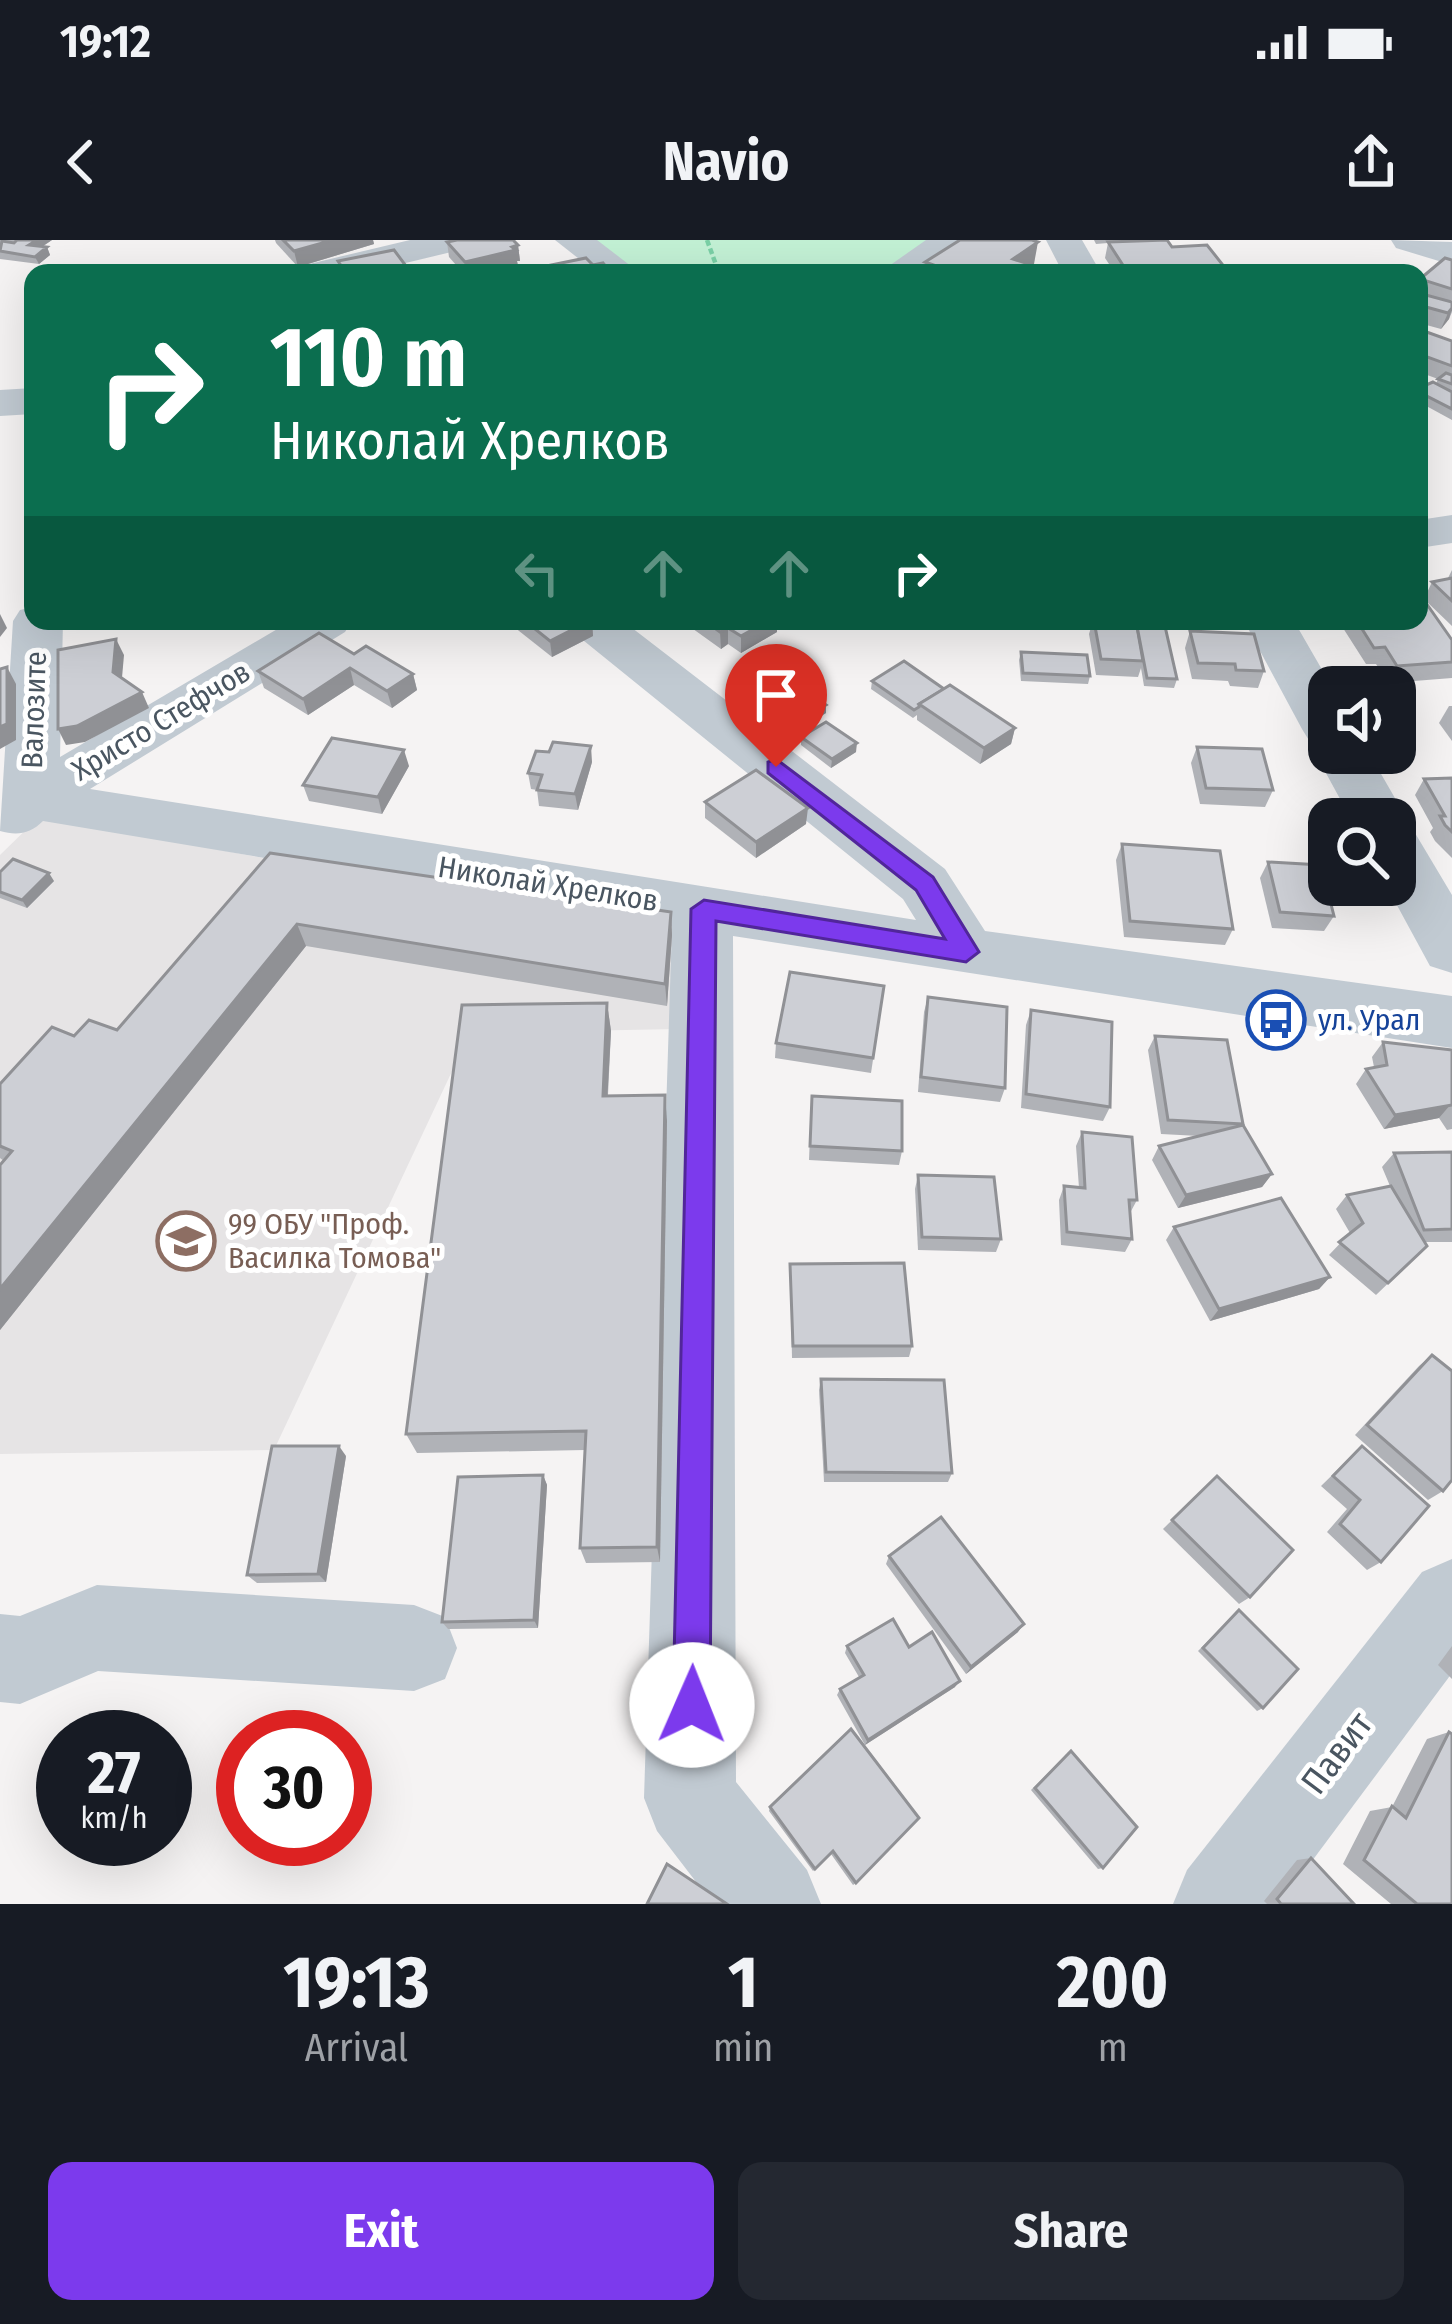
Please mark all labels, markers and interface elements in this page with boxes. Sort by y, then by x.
text: 19:12 [60,15,151,69]
icon: back [48,129,114,195]
icon: share [1338,129,1404,195]
text: Navio [663,130,789,194]
text: 110 m [270,307,467,408]
icon: right [72,312,228,468]
text: Николай Хрелков [270,409,670,473]
icon: left [504,540,570,606]
icon: ahead [630,540,696,606]
icon: ahead [756,540,822,606]
icon: right [882,540,948,606]
pin [725,644,827,767]
street label: Валозите [14,651,54,769]
street label: Христо Стефчов [65,654,257,788]
icon: arrive [743,662,809,728]
map controls [1308,666,1416,906]
button: sound [1308,666,1416,774]
button: search [1308,798,1416,906]
street label: Николай Хрелков [436,849,660,919]
bus stop icon: ул. Урал [1245,989,1307,1051]
place label: ул. Урал [1318,1002,1420,1038]
place label: 99 ОБУ "Проф. Василка Томова" [228,1206,441,1276]
school or university icon: 99 ОБУ "Проф. Василка Томова" [155,1210,217,1272]
position arrow [629,1642,755,1768]
street label: Павит [1292,1703,1382,1803]
speed limit sign: 30 [216,1710,372,1866]
text: 27 [87,1737,141,1809]
text: km/h [81,1800,147,1836]
text: 19:13 [283,1940,430,2026]
text: 1 [728,1940,758,2026]
text: 200 [1057,1940,1169,2026]
text: Arrival [305,2025,408,2071]
text: min [713,2025,773,2071]
text: m [1098,2025,1128,2071]
button: Exit [48,2162,714,2300]
button: Share [738,2162,1404,2300]

